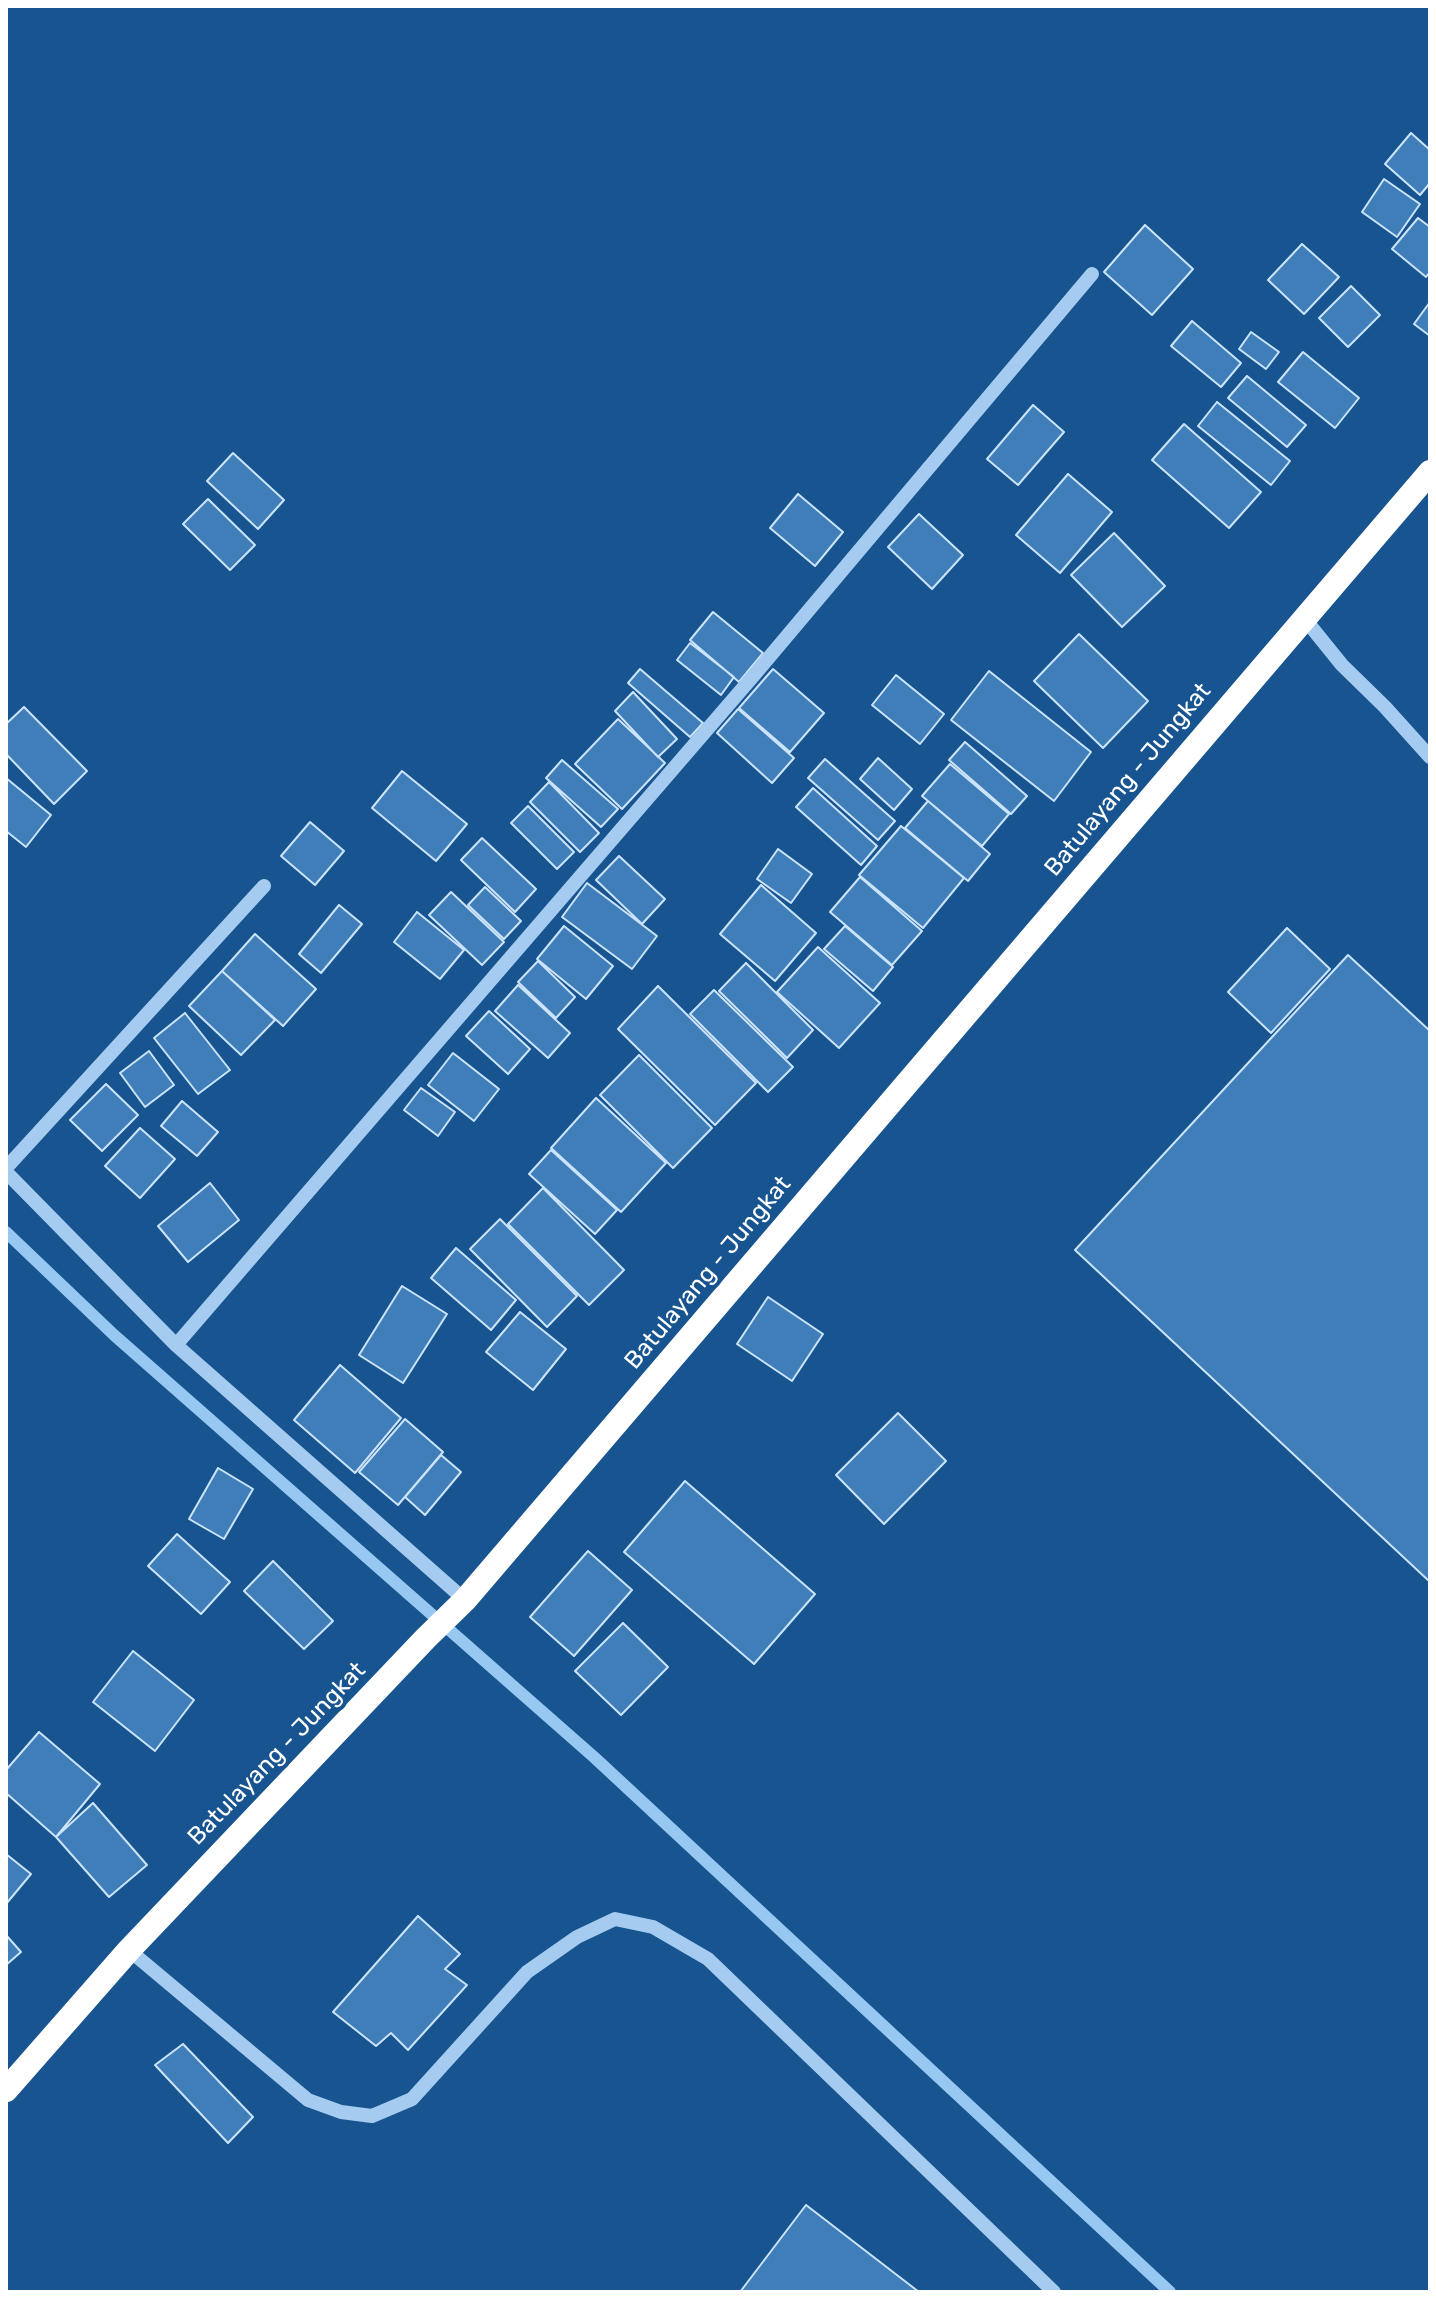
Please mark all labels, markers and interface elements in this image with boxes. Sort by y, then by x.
street label: Batulayang - Jungkat [1039,678,1217,882]
street label: Batulayang - Jungkat [619,1171,797,1375]
street label: Batulayang - Jungkat [182,1657,372,1851]

